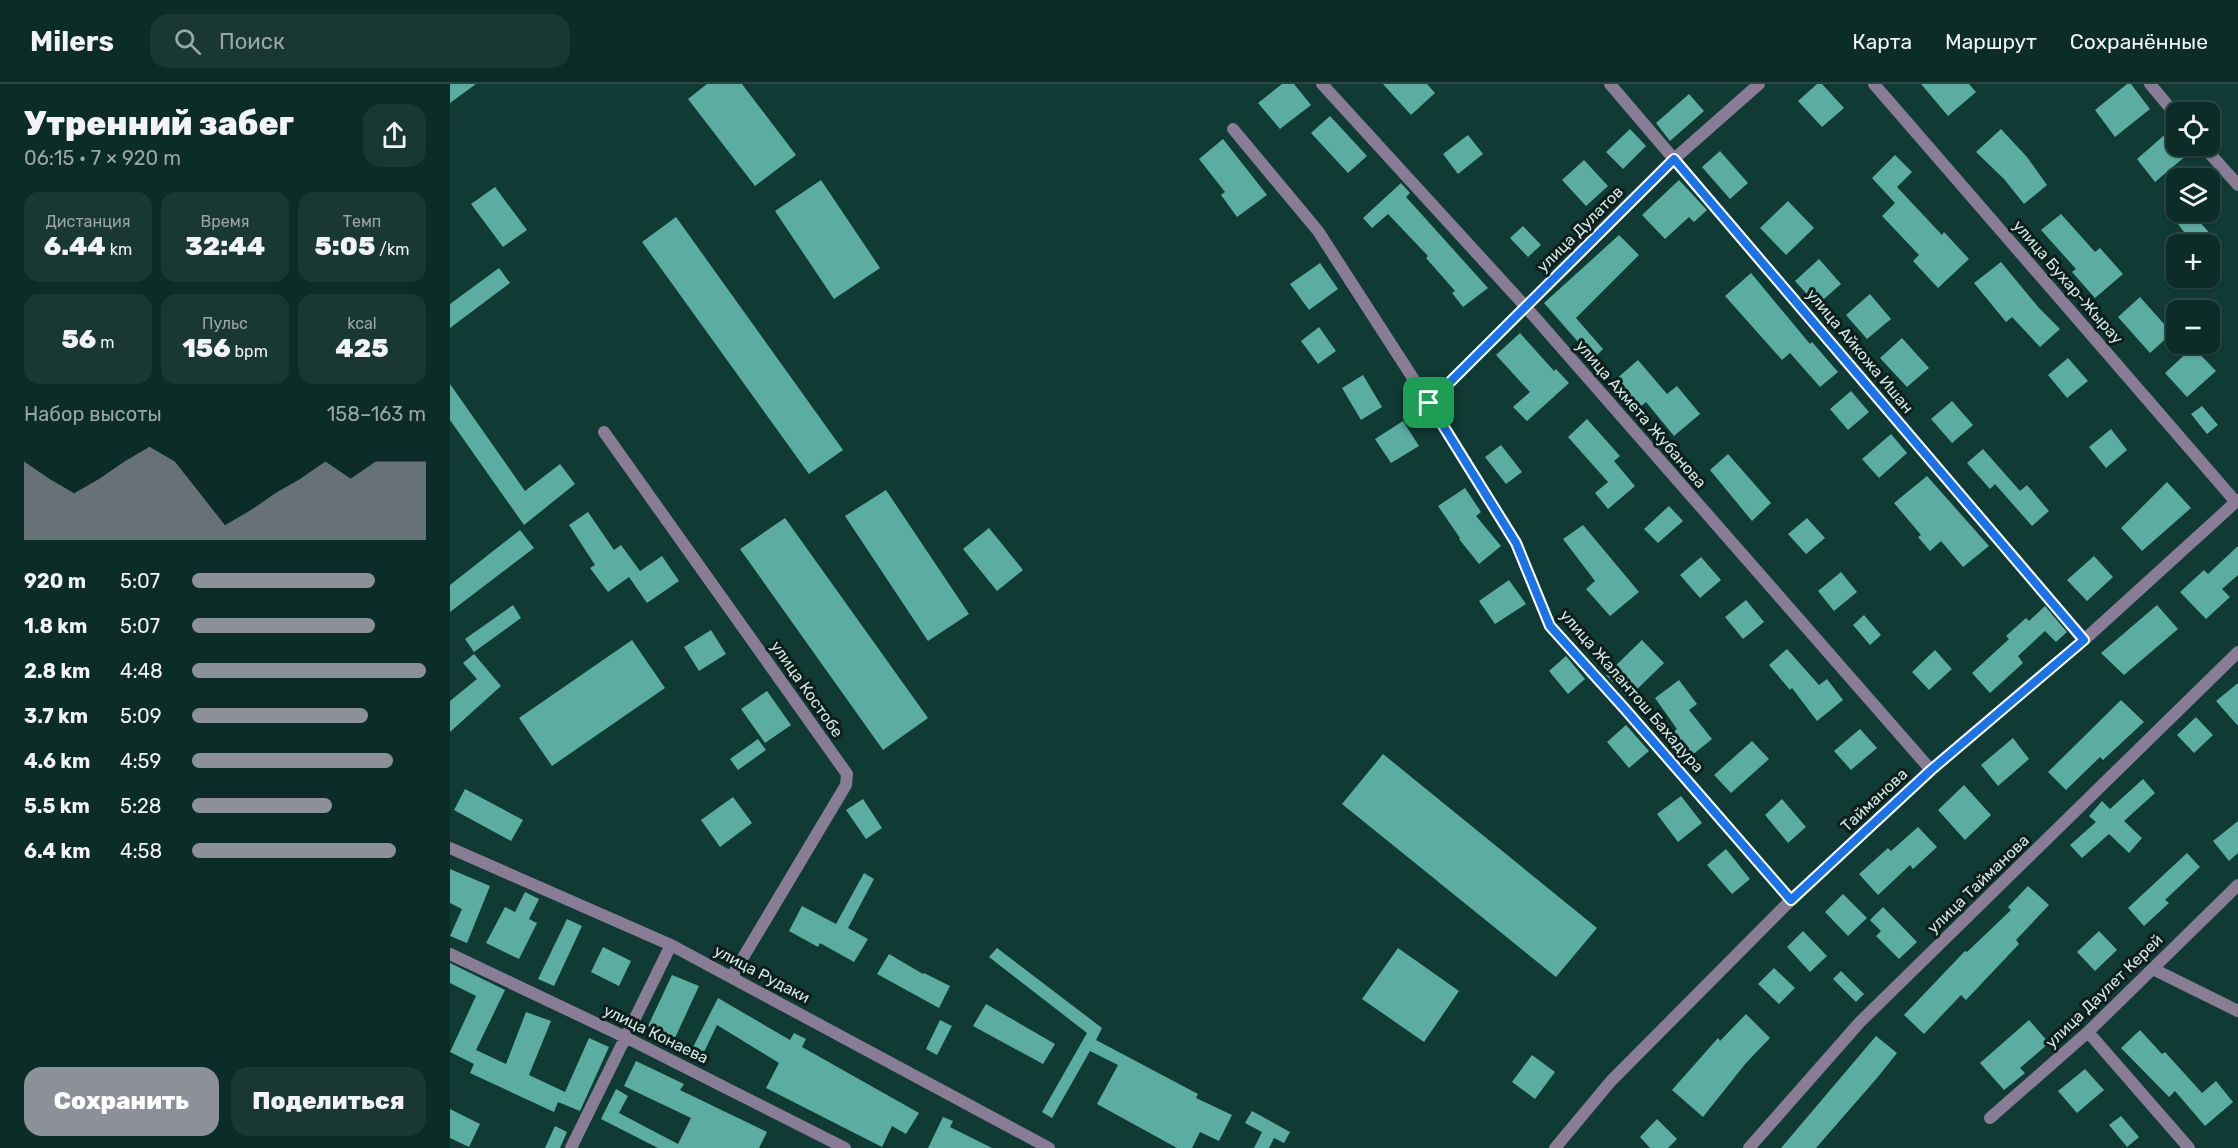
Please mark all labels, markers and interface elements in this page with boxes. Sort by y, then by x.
search box [150,14,570,68]
text: Milers [30,25,114,58]
icon: search [171,25,204,58]
text: Поиск [219,28,285,55]
text: Карта [1852,29,1912,54]
text: Маршрут [1945,29,2037,54]
text: Сохранённые [2070,29,2208,54]
map controls [2166,102,2220,354]
button: locate [2166,102,2220,156]
text: Утренний забег [24,104,294,143]
button: share [363,104,426,167]
text: 06:15 · 7 × 920 m [24,146,181,170]
button: layers [2166,168,2220,222]
street label: улица Дулатов [1533,182,1627,276]
text: Дистанция [45,212,131,231]
text: Время [201,212,249,231]
text: Темп [343,212,381,231]
street label: улица Бухар-Жырау [2009,216,2127,348]
text: 6.44 [44,231,106,262]
text: 32:44 [185,231,265,262]
text: 5:05 [314,231,375,262]
button: + [2166,234,2220,288]
text: km [106,240,132,259]
text: /km [375,240,410,259]
street label: улица Айкожа Ишан [1802,285,1918,417]
button: − [2166,300,2220,354]
text: Пульс [202,314,248,333]
text: kcal [347,314,377,333]
text: 56 [62,324,96,355]
text: m [96,333,114,352]
text: 156 [182,333,231,364]
text: 425 [335,333,389,364]
street label: улица Ахмета Жубанова [1572,336,1710,492]
text: bpm [231,342,268,361]
pin [1403,377,1454,428]
icon: arrive [1412,386,1445,419]
text: Набор высоты [24,402,162,426]
text: 158–163 m [327,402,426,426]
text: 920 m [24,569,86,593]
text: 5:07 [120,569,160,593]
street label: улица Жалантош Бахадура [1556,606,1708,776]
text: 1.8 km [24,614,87,638]
text: 5:07 [120,614,160,638]
street label: улица Костобе [767,637,847,741]
text: 2.8 km [24,659,90,683]
text: 4:48 [120,659,163,683]
text: 3.7 km [24,704,88,728]
text: 5:09 [120,704,162,728]
text: 4.6 km [24,749,90,773]
text: 4:59 [120,749,161,773]
street label: Тайманова [1837,764,1911,836]
text: 5.5 km [24,794,90,818]
text: 5:28 [120,794,161,818]
street label: улица Тайманова [1923,831,2033,937]
text: 6.4 km [24,839,91,863]
text: 4:58 [120,839,162,863]
street label: улица Даулет Керей [2041,930,2167,1052]
street label: улица Рудаки [711,941,813,1007]
street label: улица Конаева [600,1000,712,1068]
button: Сохранить [24,1067,219,1136]
button: Поделиться [231,1067,426,1136]

